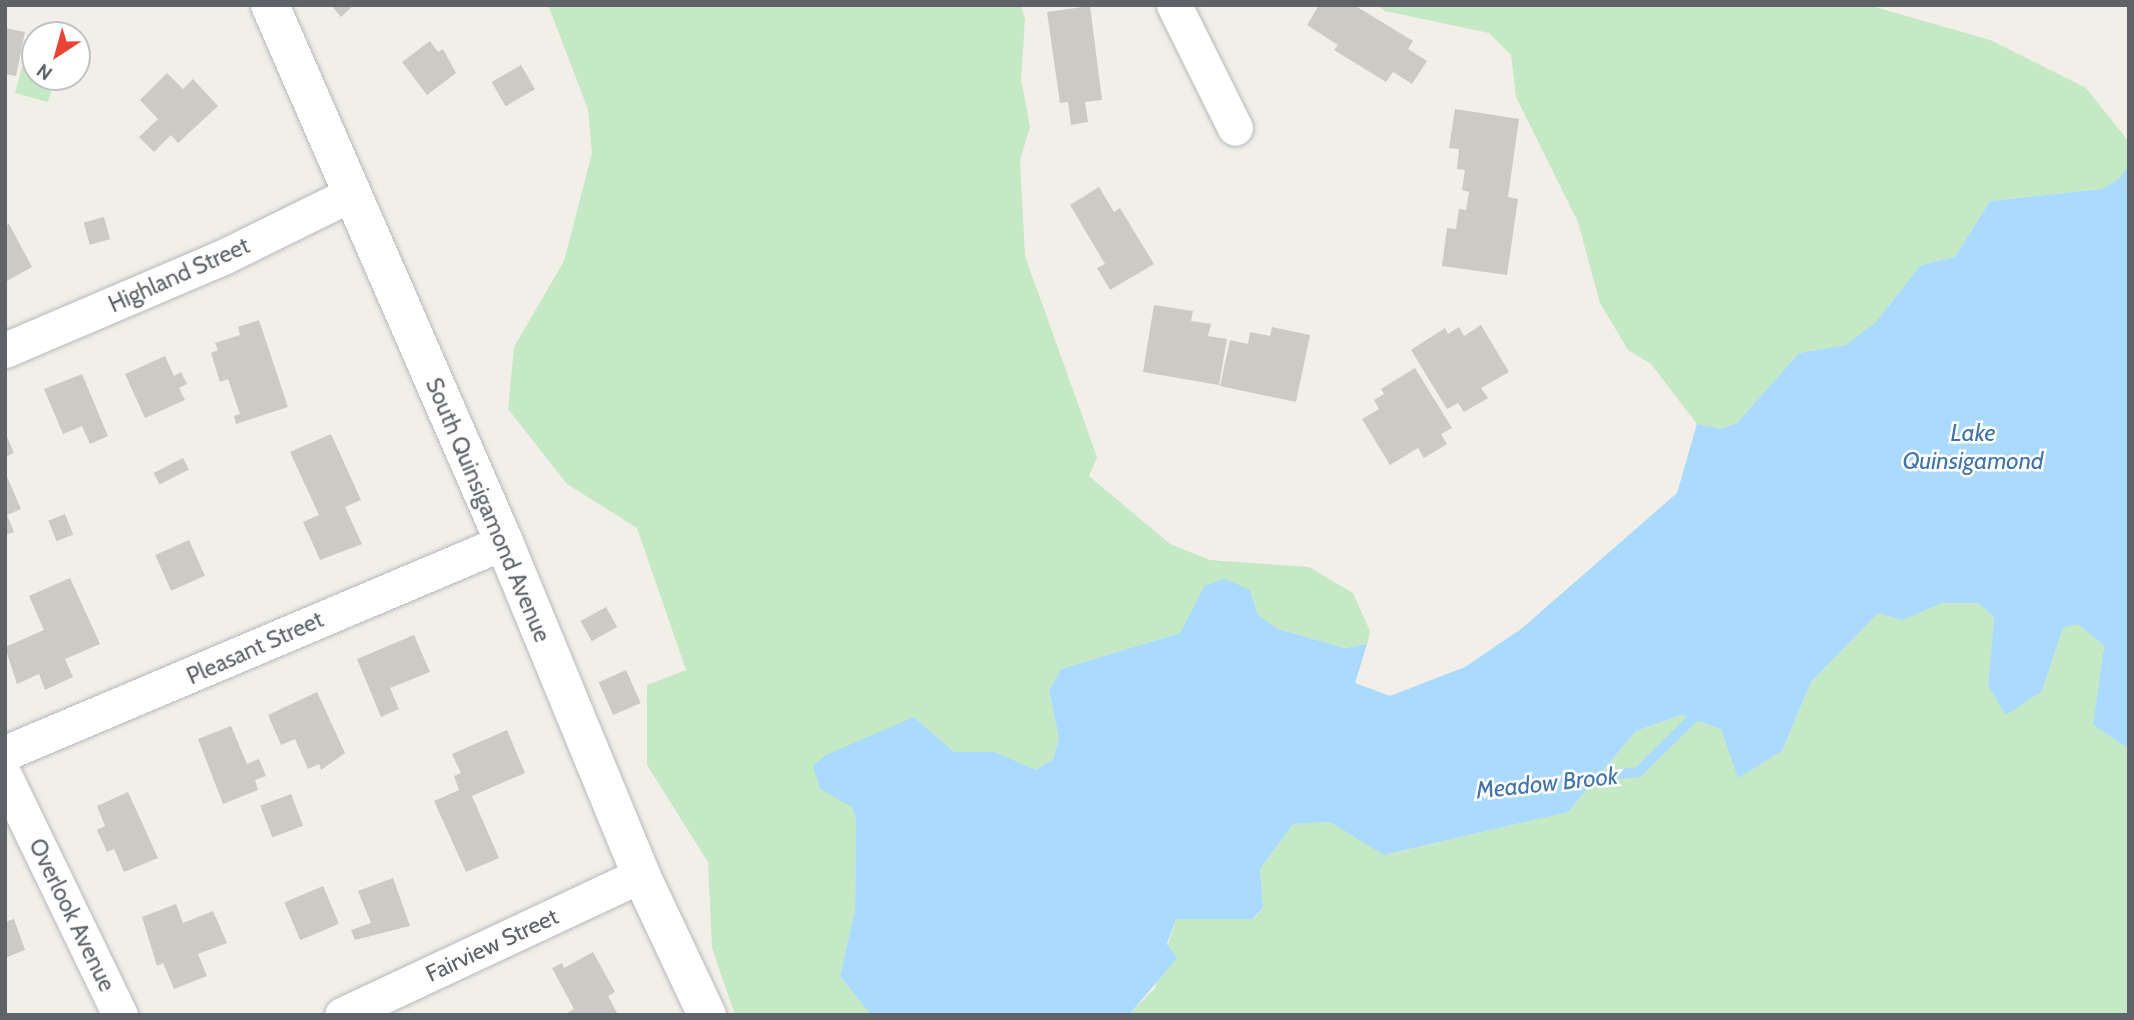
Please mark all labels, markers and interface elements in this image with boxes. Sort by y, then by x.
north arrow [21,21,91,91]
text: N [32,59,57,85]
street label: Highland Street [104,232,254,318]
street label: South Quinsigamond Avenue [420,374,556,646]
water label: Lake Quinsigamond [1902,419,2044,475]
street label: Pleasant Street [182,606,328,690]
water label: Meadow Brook [1475,761,1619,805]
street label: Overlook Avenue [23,834,121,996]
street label: Fairview Street [421,902,563,988]

